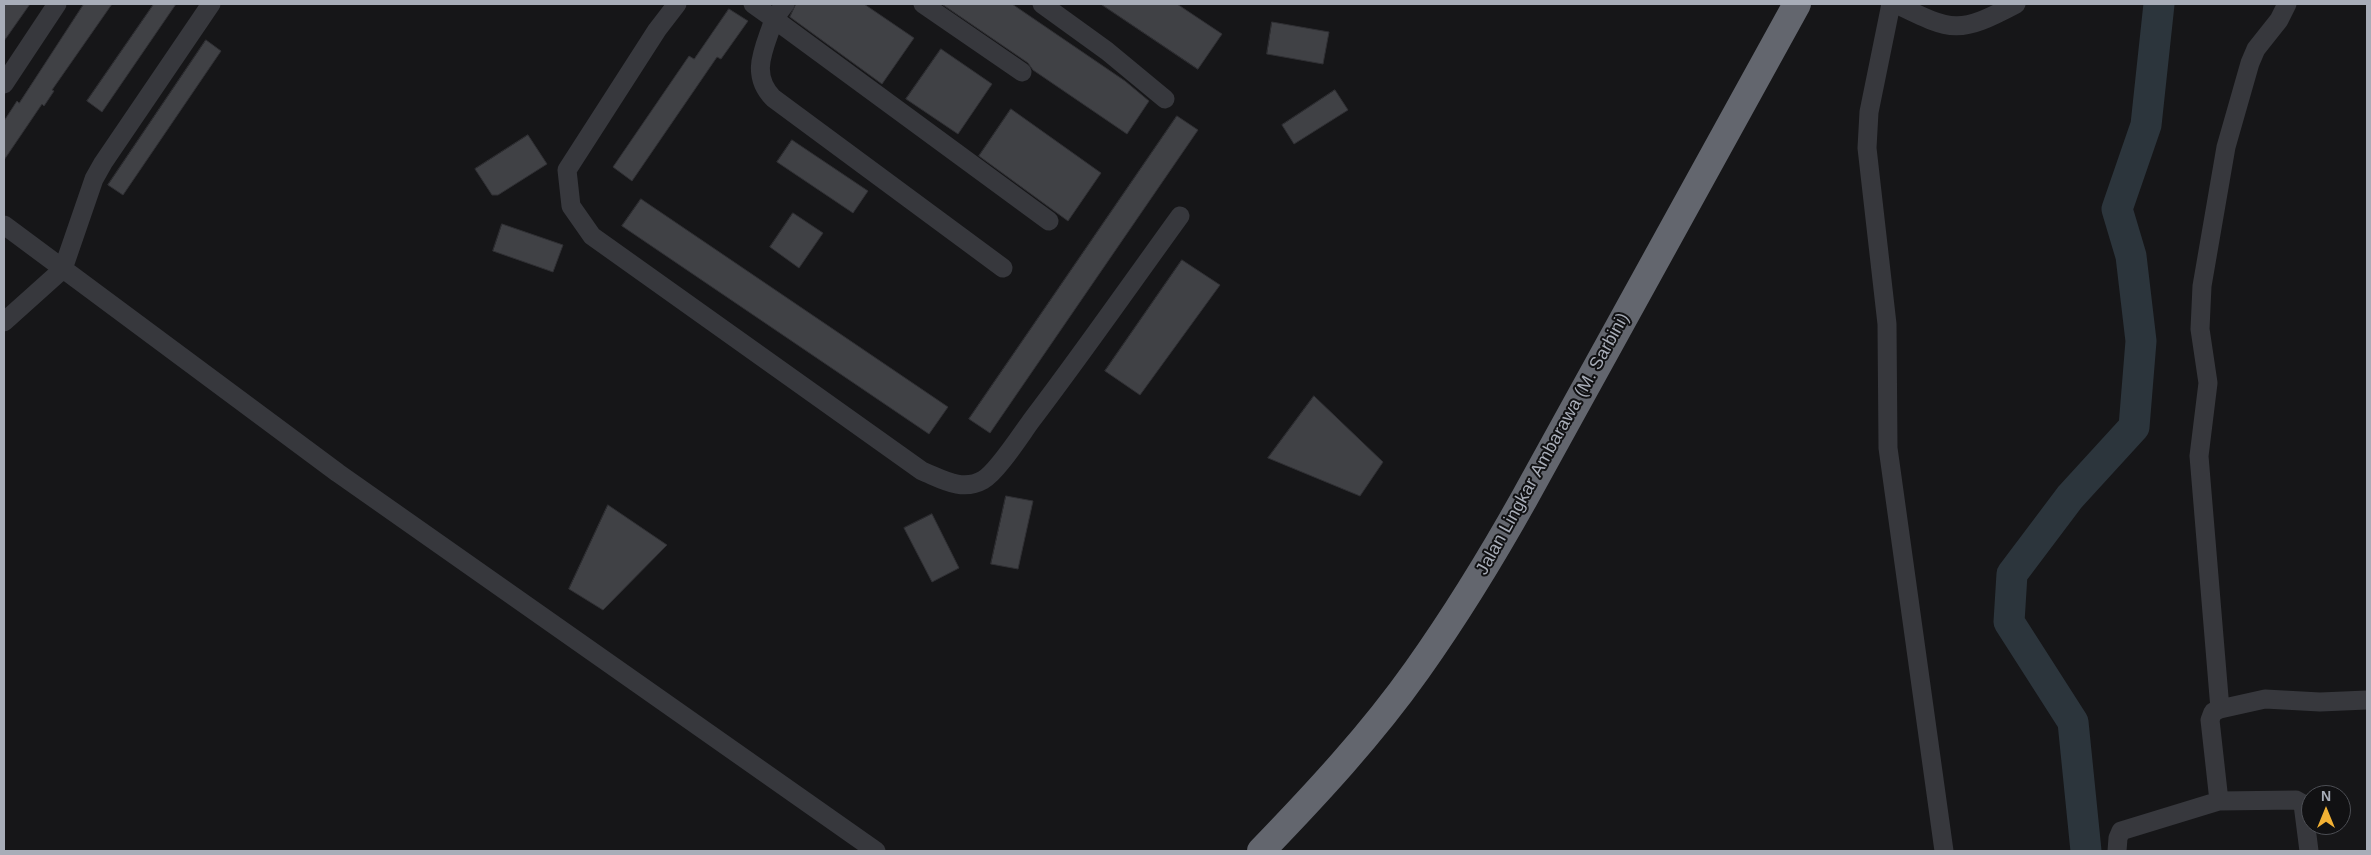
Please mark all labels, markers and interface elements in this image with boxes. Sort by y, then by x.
street label: Jalan Lingkar Ambarawa (M. Sarbini) [1472,309,1634,579]
north arrow [2301,785,2351,835]
text: N [2321,788,2331,804]

